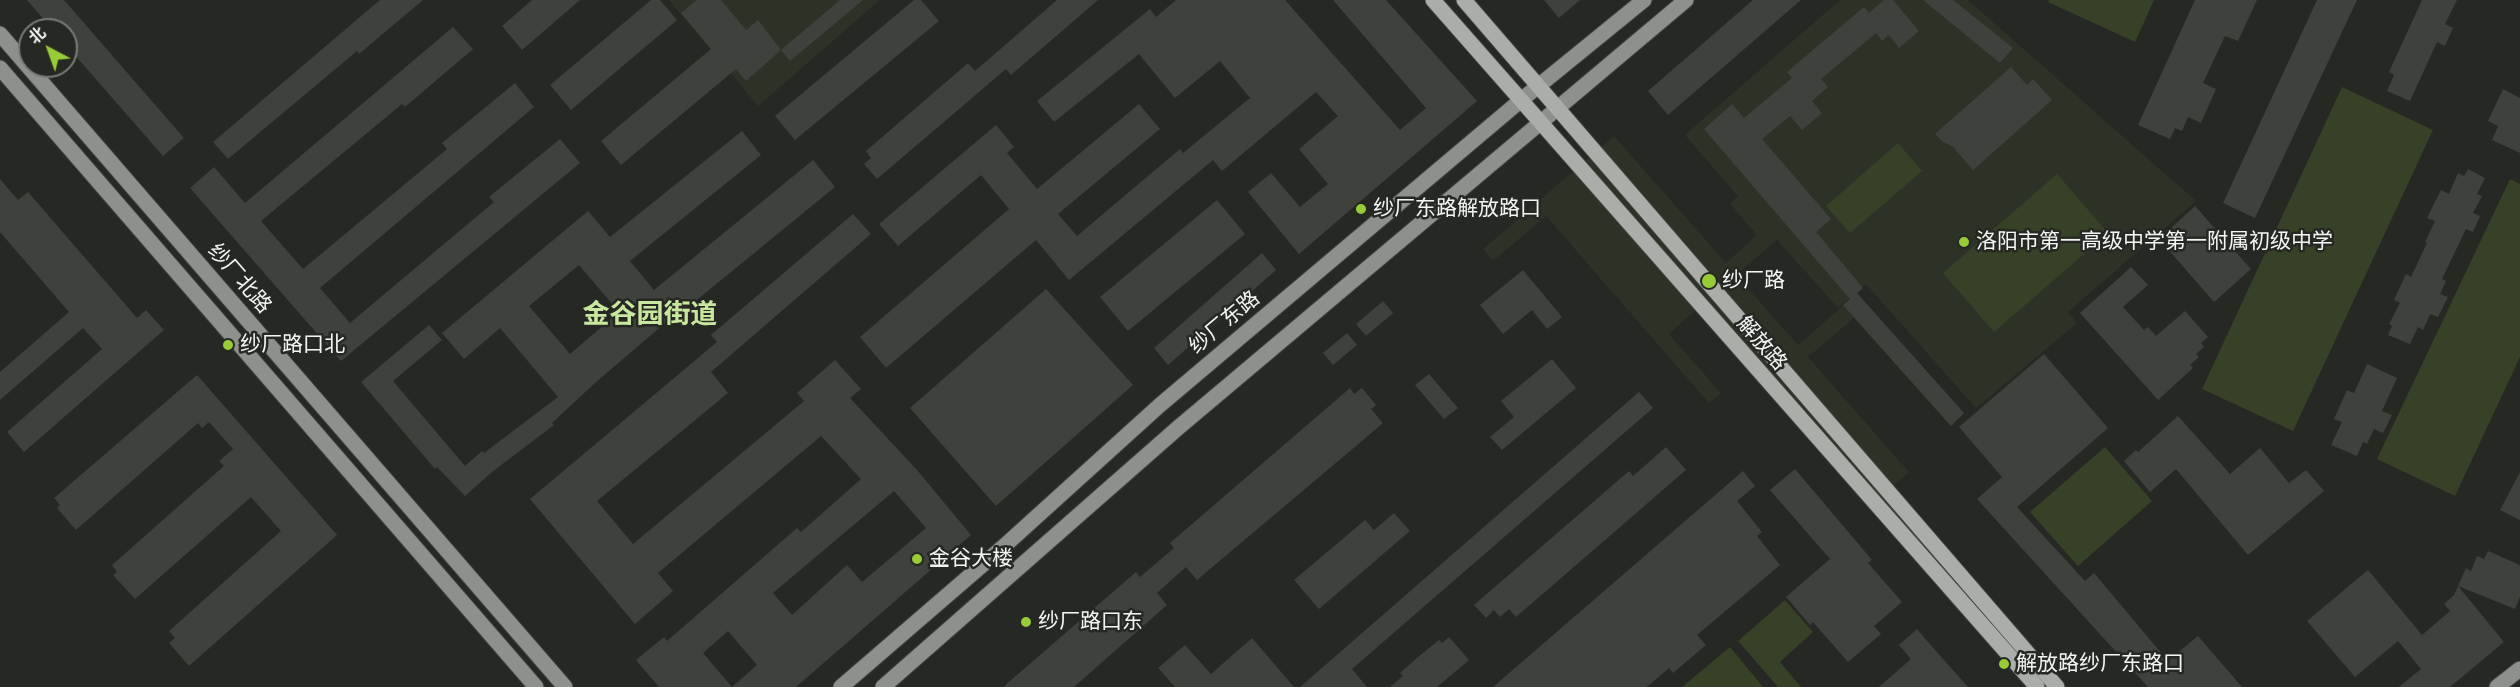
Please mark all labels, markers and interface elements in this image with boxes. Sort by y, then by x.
north arrow [18,18,78,78]
text: 北 [25,23,50,49]
place label: 纱厂东路解放路口 [1373,196,1541,222]
marker: 纱厂东路解放路口 [1354,202,1368,216]
place label: 洛阳市第一高级中学第一附属初级中学 [1976,229,2333,255]
marker: 洛阳市第一高级中学第一附属初级中学 [1957,235,1971,249]
street label: 纱厂北路 [202,239,276,319]
place label: 纱厂路 [1722,268,1785,294]
marker: 纱厂路 [1700,272,1718,290]
street label: 纱厂东路 [1185,286,1265,360]
district label: 金谷园街道 [583,300,717,332]
street label: 解放路 [1731,312,1791,376]
place label: 纱厂路口北 [240,332,345,358]
marker: 纱厂路口北 [221,338,235,352]
place label: 金谷大楼 [929,546,1013,572]
marker: 金谷大楼 [910,552,924,566]
place label: 纱厂路口东 [1038,609,1143,635]
marker: 纱厂路口东 [1019,615,1033,629]
place label: 解放路纱厂东路口 [2016,651,2184,677]
marker: 解放路纱厂东路口 [1997,657,2011,671]

